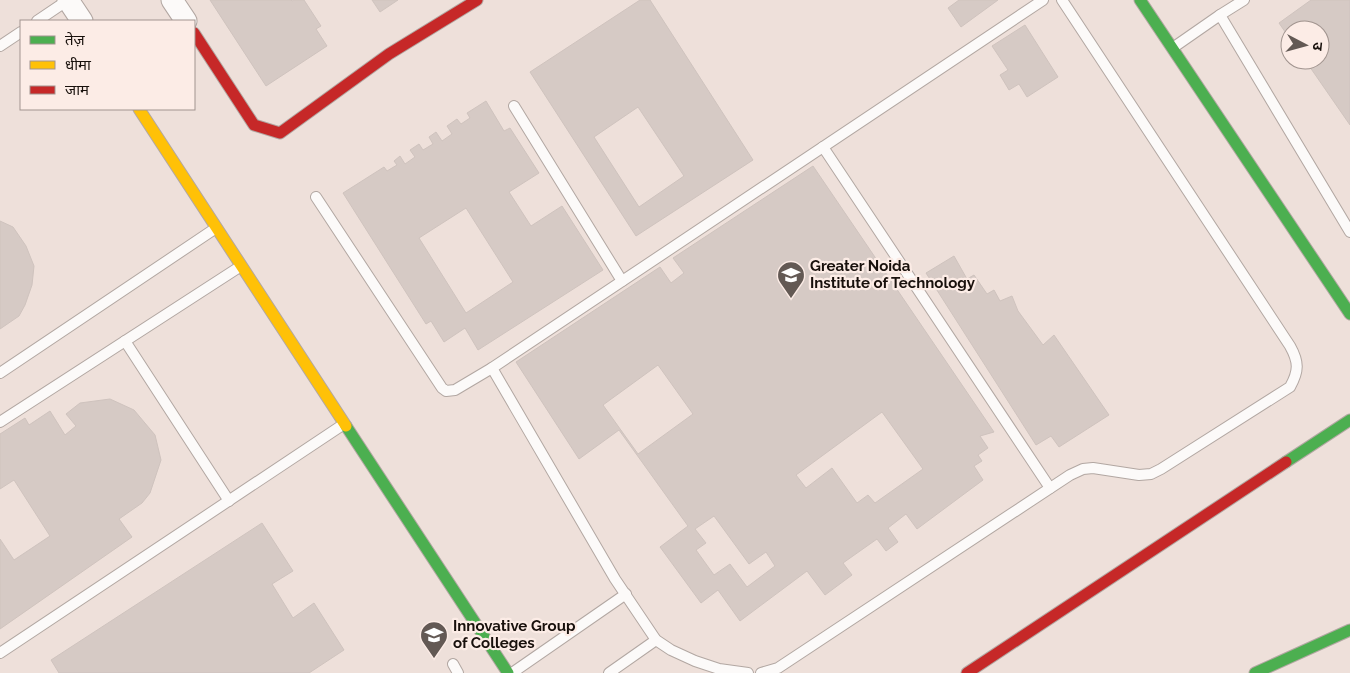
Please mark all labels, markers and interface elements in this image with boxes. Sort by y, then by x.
legend [20,20,195,110]
north arrow [1280,20,1330,70]
text: तेज़ [65,31,86,49]
text: उ [1309,41,1326,52]
text: धीमा [65,56,92,74]
text: जाम [65,81,90,99]
place label: Greater Noida Institute of Technology [810,257,976,292]
school or university icon: Greater Noida Institute of Technology [776,260,806,299]
place label: Innovative Group of Colleges [453,617,576,652]
school or university icon: Innovative Group of Colleges [419,620,449,659]

